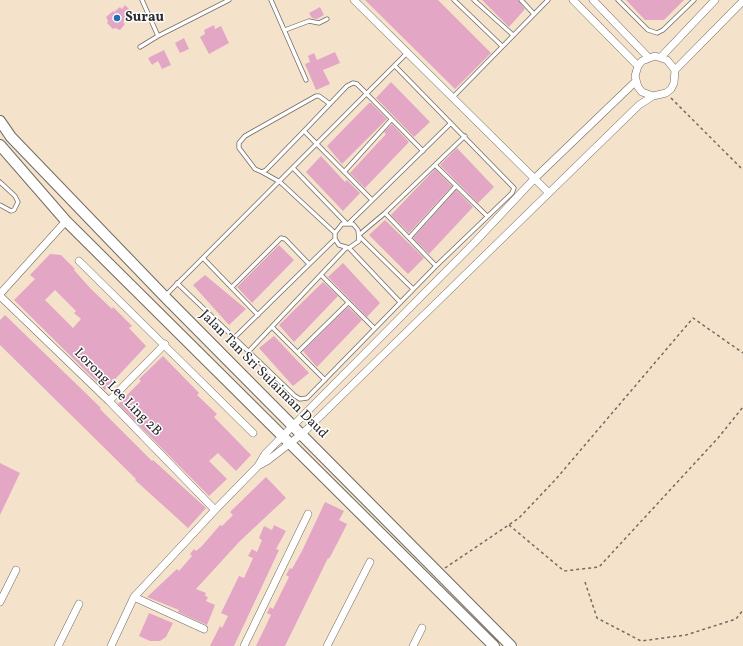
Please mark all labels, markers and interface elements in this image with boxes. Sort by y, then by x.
place label: Surau [125,10,164,26]
marker: Surau [112,13,122,23]
street label: Jalan Tan Sri Sulaiman Daud [195,307,331,443]
street label: Lorong Lee Ling 2B [70,346,164,440]

